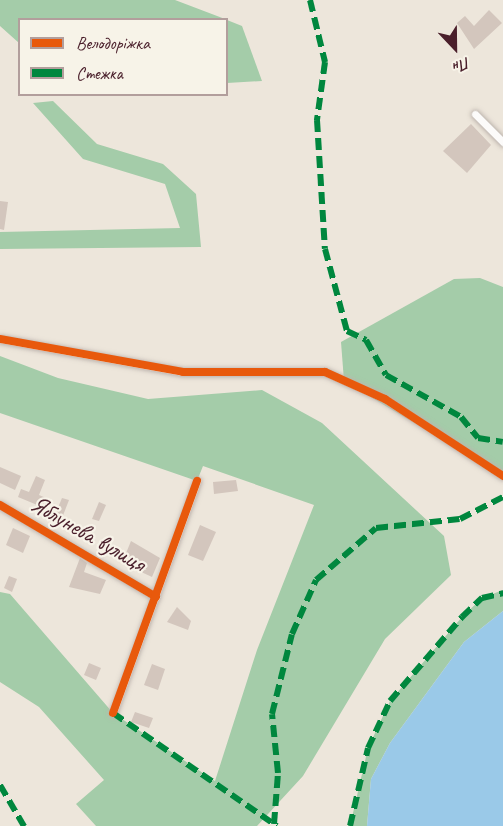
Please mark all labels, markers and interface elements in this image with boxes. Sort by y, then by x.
legend [18,18,228,96]
north arrow [425,18,485,78]
text: Велодоріжка [76,32,150,54]
text: Пн [450,52,473,77]
text: Стежка [76,62,123,84]
street label: Яблунева вулиця [26,490,150,578]

